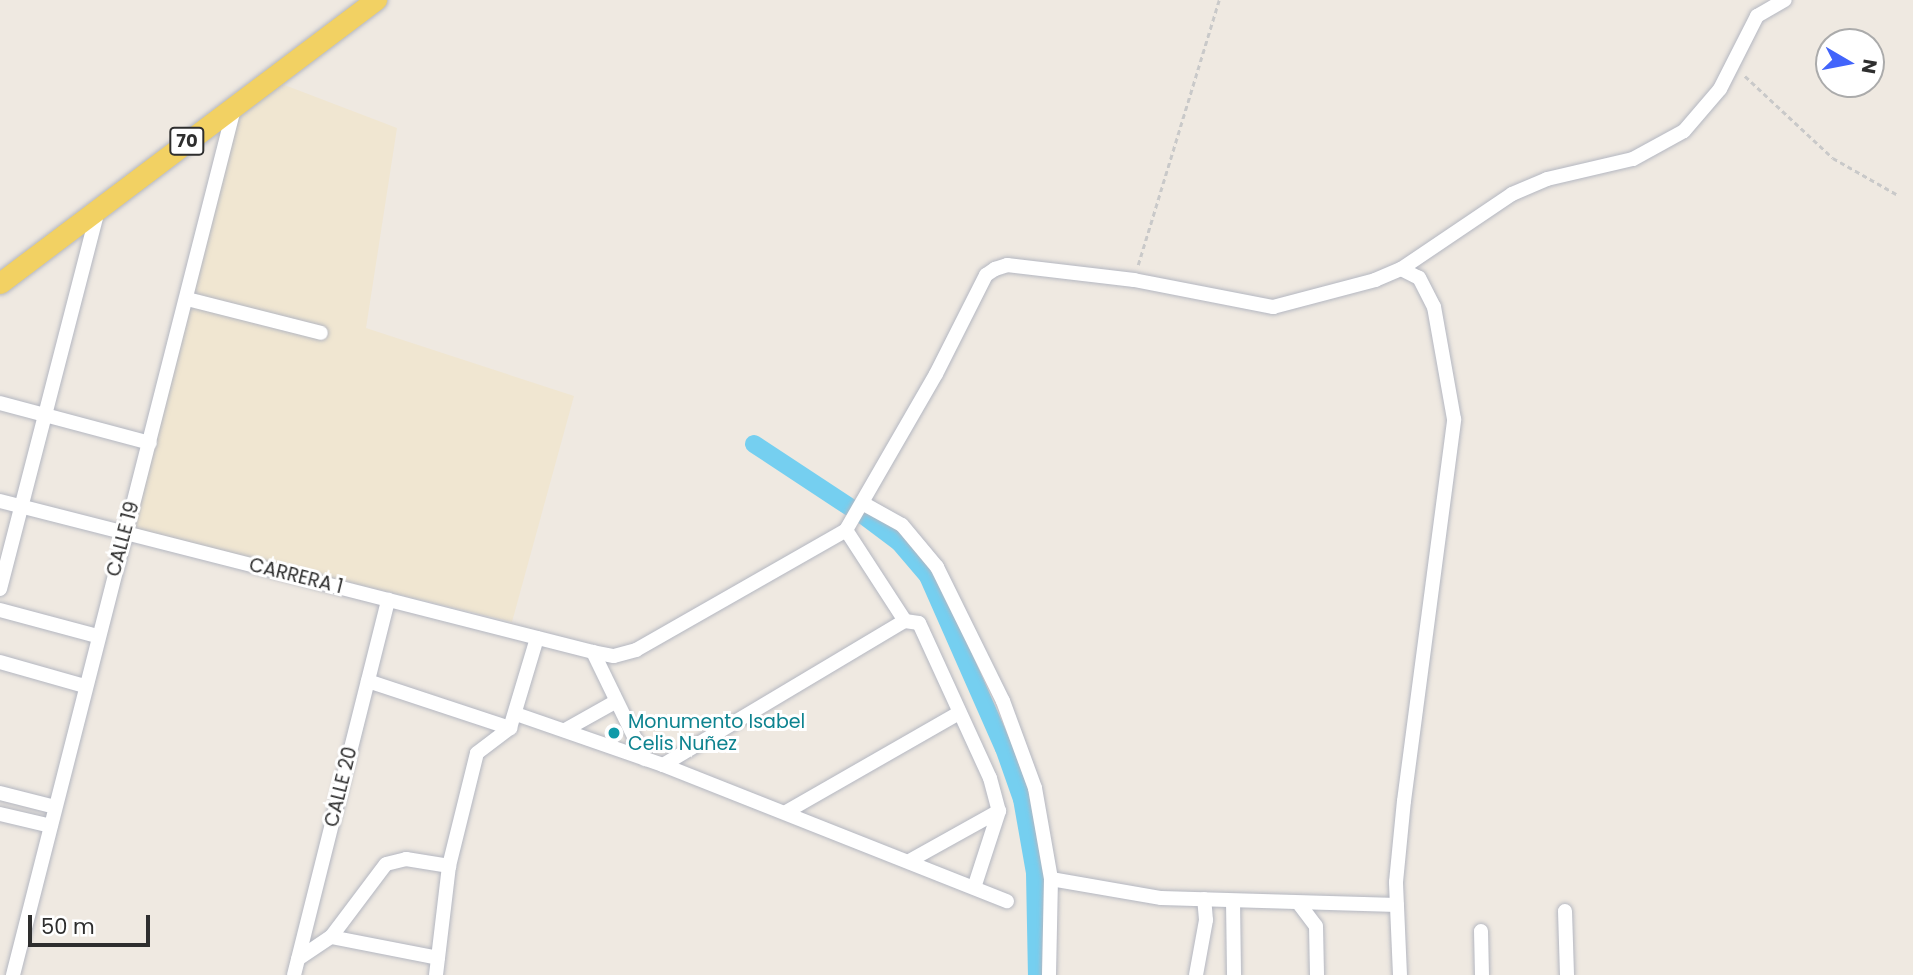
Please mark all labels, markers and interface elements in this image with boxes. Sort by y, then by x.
north arrow [1815,28,1885,98]
text: N [1855,57,1884,76]
road number: 70 [168,126,206,156]
street label: CALLE 19 [102,499,144,579]
street label: CARRERA 1 [247,553,345,599]
place label: Monumento Isabel Celis Nuñez [628,711,805,755]
marker: Monumento Isabel Celis Nuñez [606,725,622,741]
street label: CALLE 20 [320,745,362,829]
scale bar [32,902,154,946]
text: 50 m [41,912,95,941]

